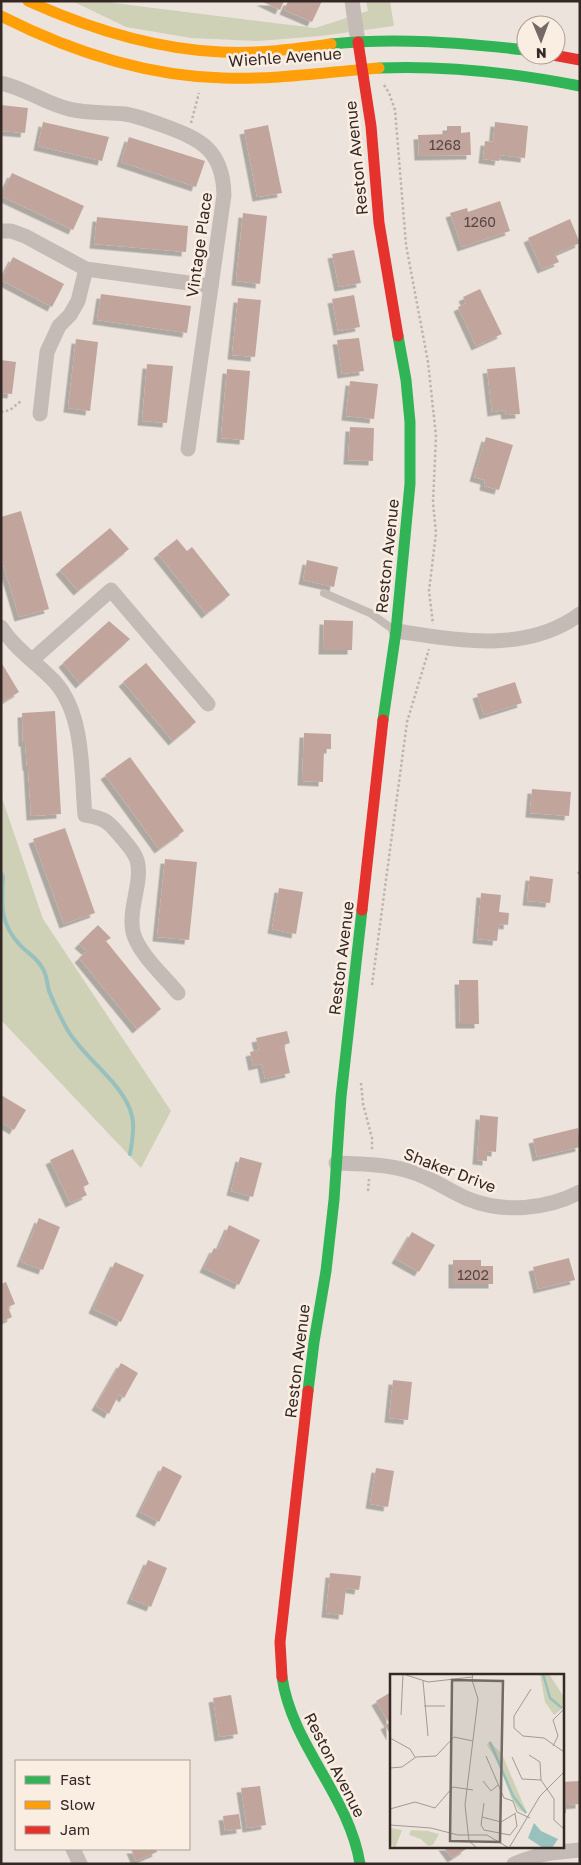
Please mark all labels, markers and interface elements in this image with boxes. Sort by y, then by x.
north arrow [516,15,566,65]
street label: Wiehle Avenue [228,43,342,71]
text: N [536,45,547,62]
street label: Reston Avenue [340,100,372,216]
house number: 1268 [429,136,461,153]
street label: Vintage Place [182,191,216,299]
house number: 1260 [464,213,496,230]
street label: Reston Avenue [371,498,403,614]
street label: Reston Avenue [324,900,358,1016]
street label: Shaker Drive [401,1143,499,1197]
house number: 1202 [457,1266,489,1283]
street label: Reston Avenue [280,1303,314,1419]
inset map [390,1674,564,1848]
street label: Reston Avenue [300,1709,370,1821]
legend [15,1760,190,1850]
text: Fast [60,1770,91,1788]
text: Slow [60,1795,95,1813]
text: Jam [60,1820,90,1838]

